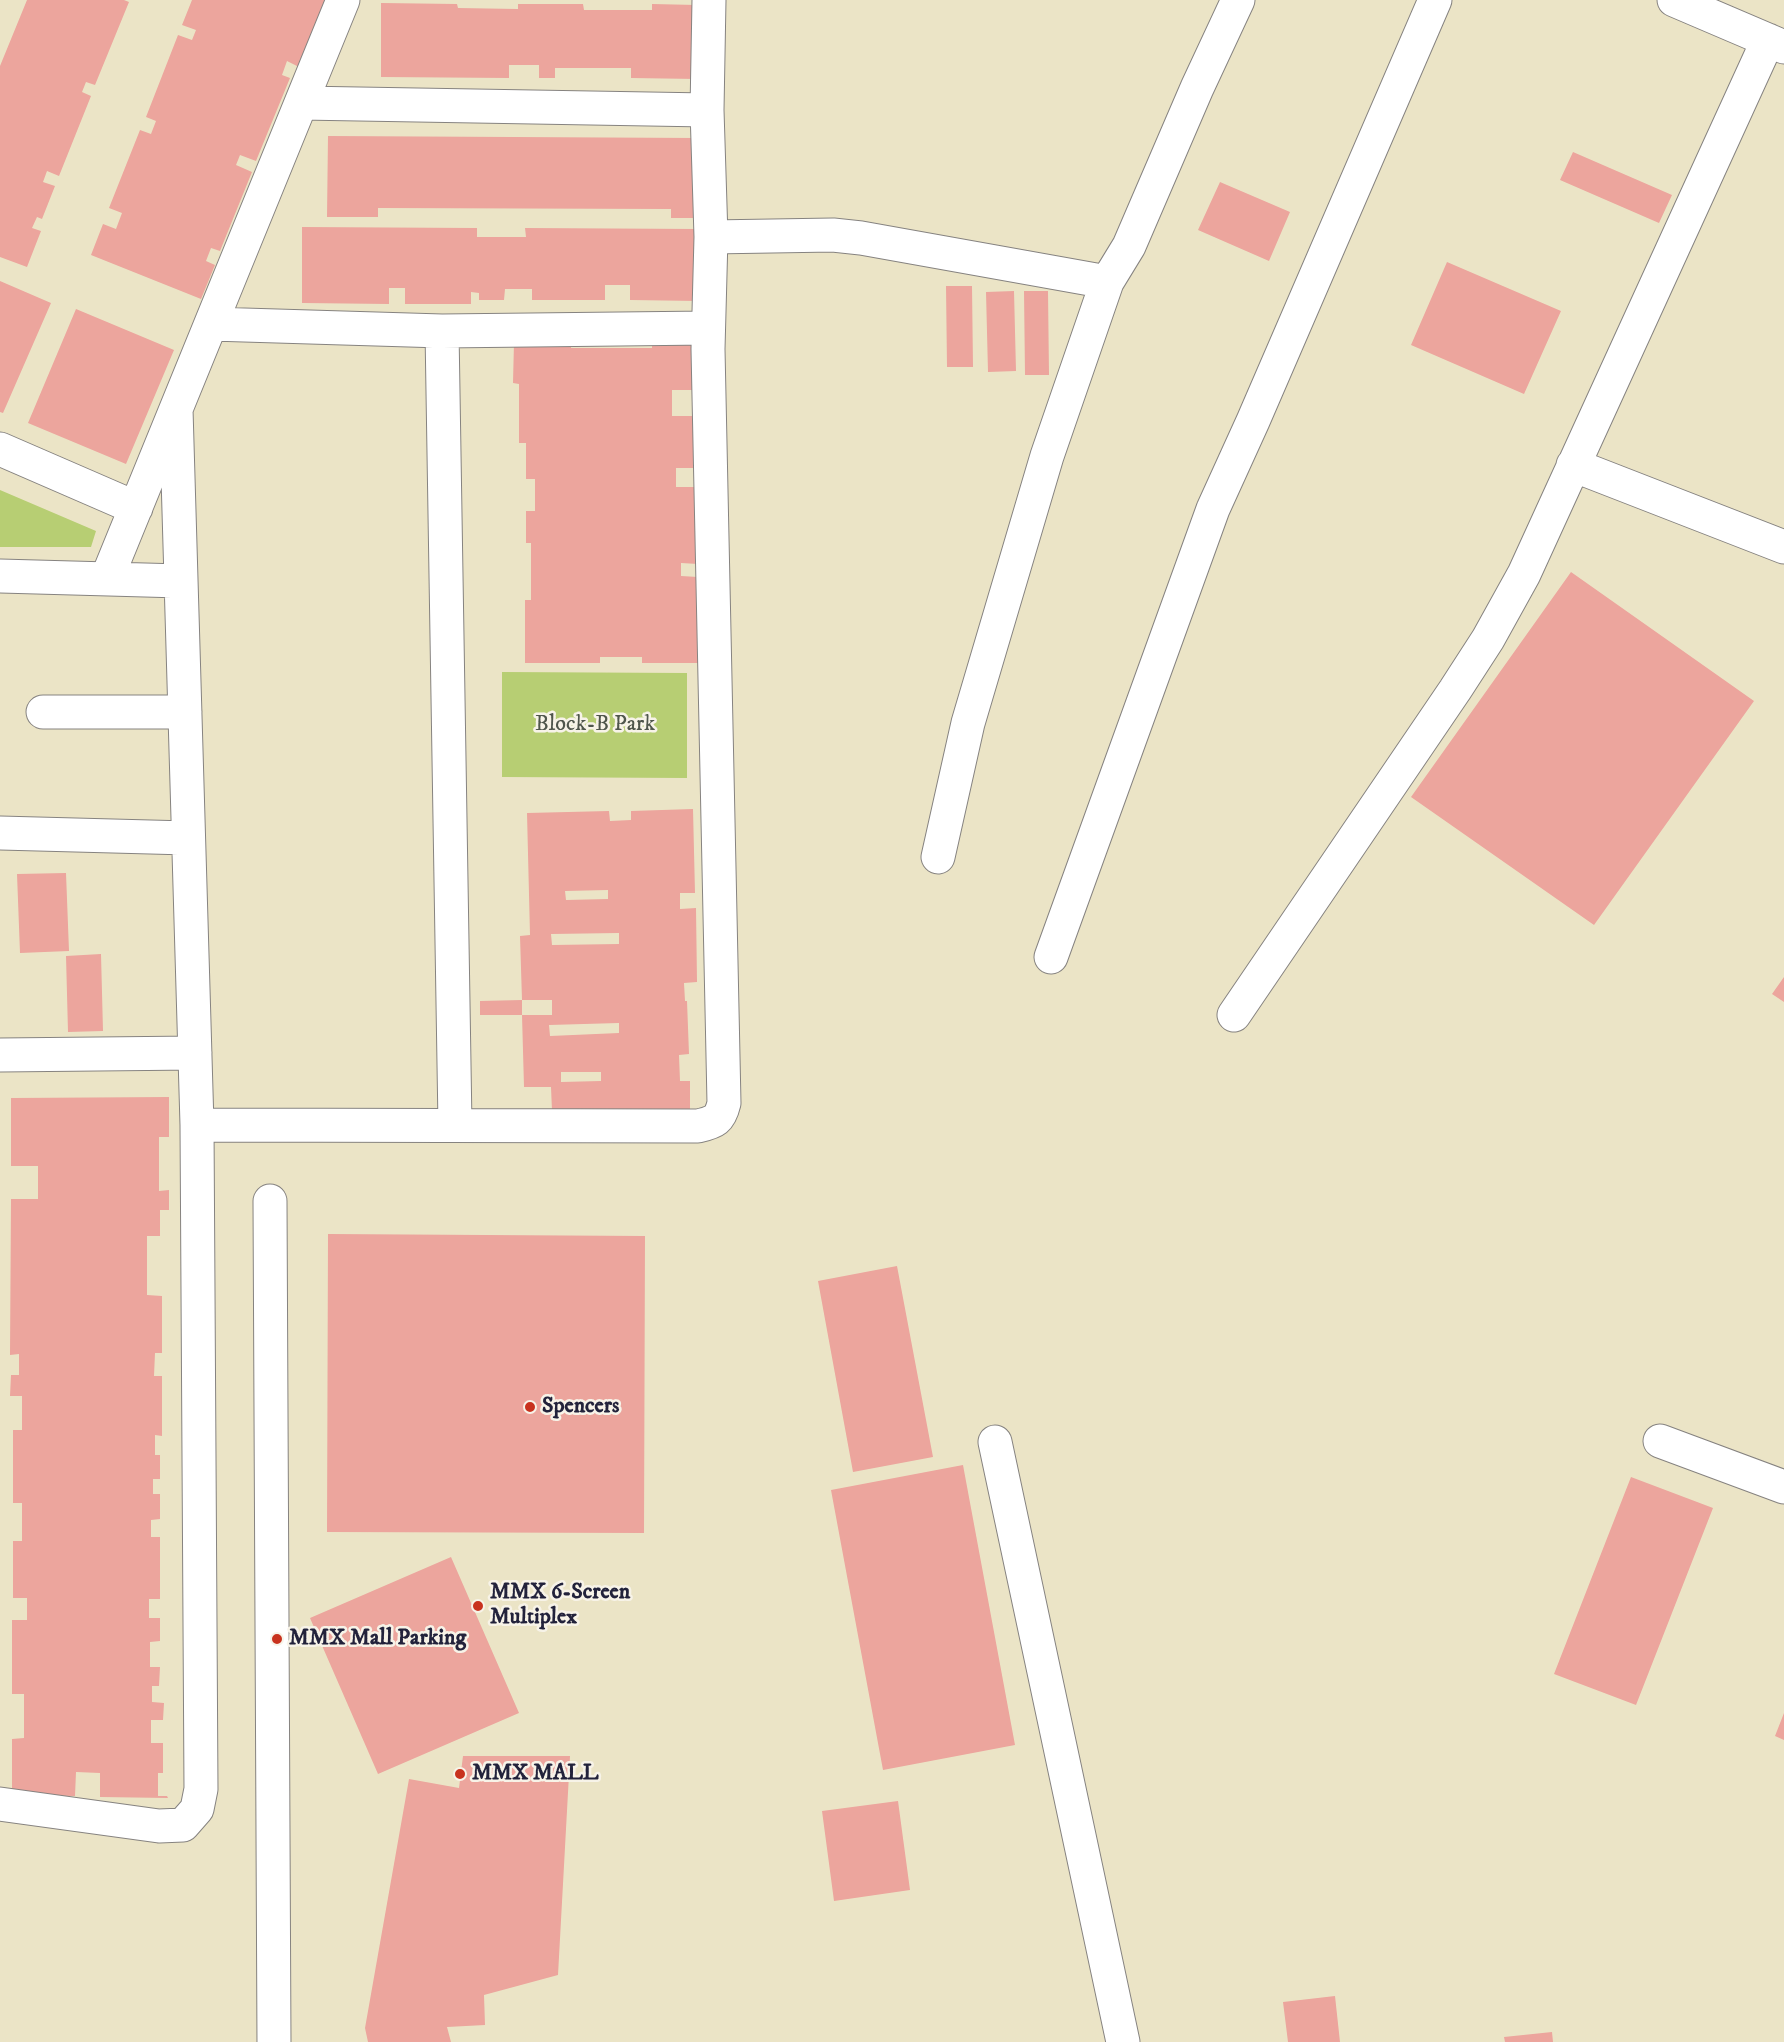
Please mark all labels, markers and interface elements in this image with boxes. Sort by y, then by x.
park label: Block-B Park [535,712,655,738]
place label: Spencers [542,1394,619,1420]
marker: Spencers [523,1400,537,1414]
place label: MMX 6-Screen Multiplex [490,1580,630,1632]
marker: MMX 6-Screen Multiplex [471,1599,485,1613]
place label: MMX Mall Parking [289,1626,466,1652]
marker: MMX Mall Parking [270,1632,284,1646]
place label: MMX MALL [472,1761,599,1787]
marker: MMX MALL [453,1767,467,1781]

